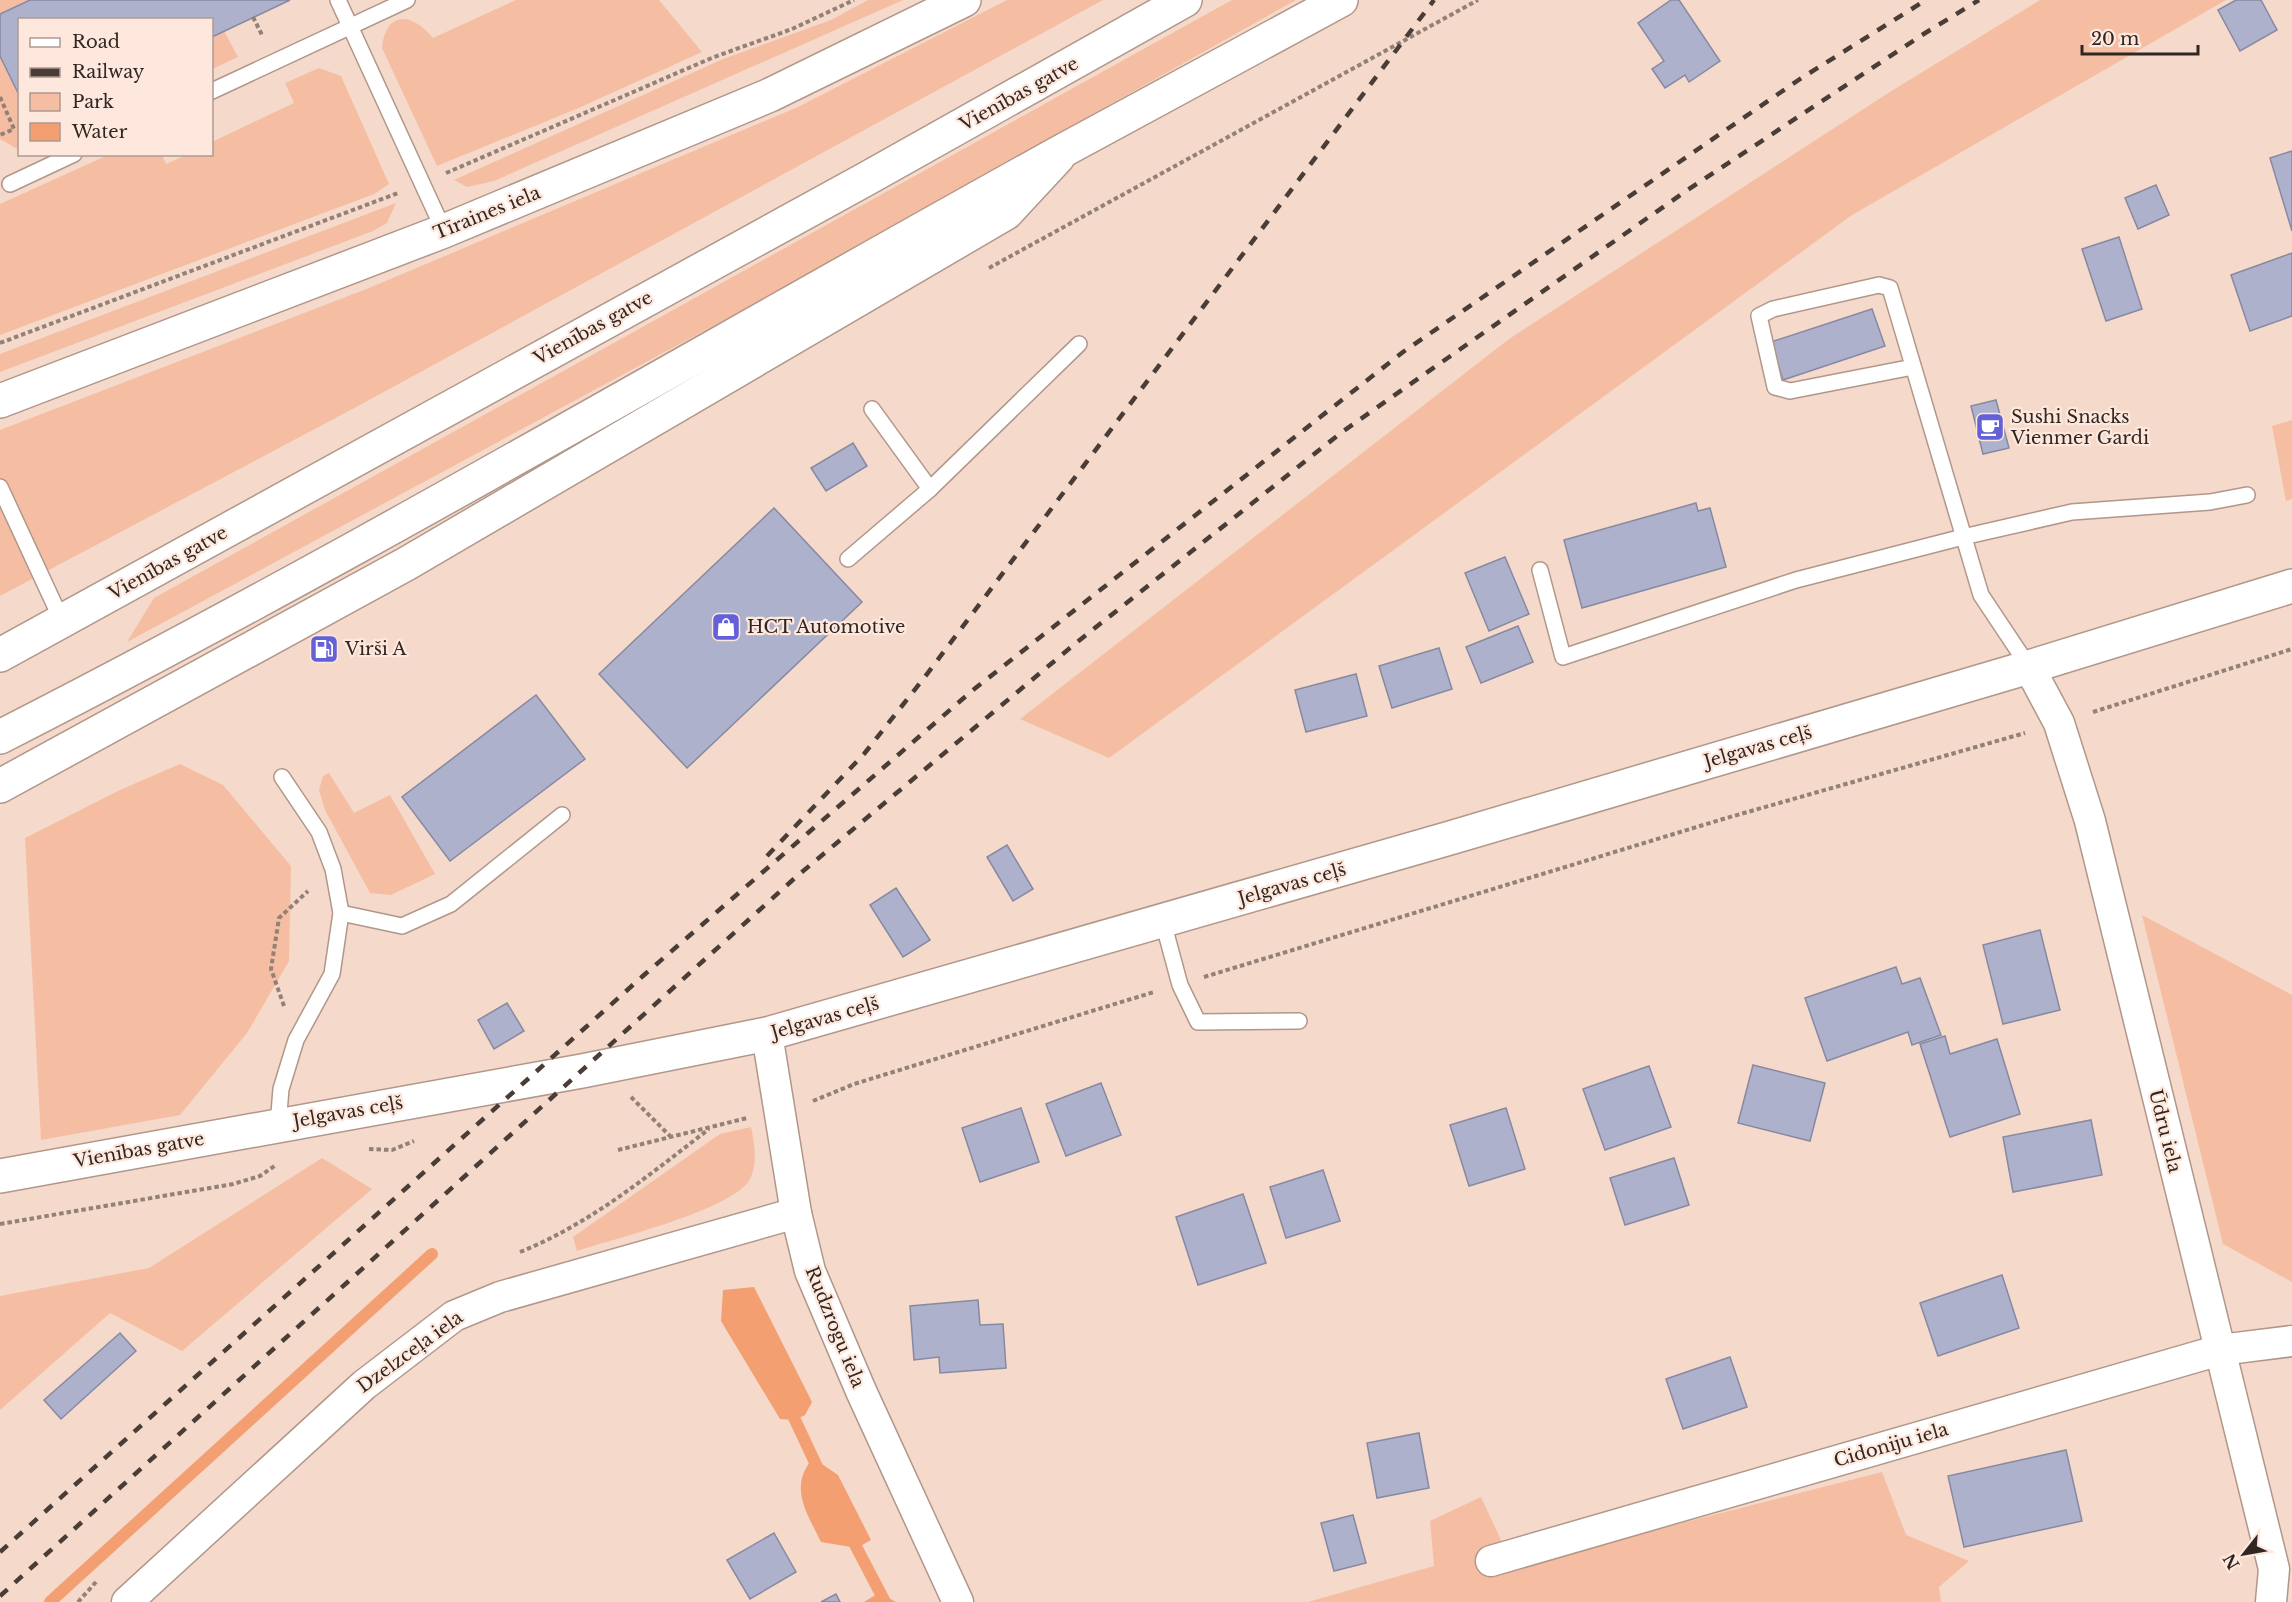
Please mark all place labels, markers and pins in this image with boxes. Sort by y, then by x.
place label: Sushi Snacks Vienmer Gardi [2010,406,2149,449]
cafe icon: Sushi Snacks Vienmer Gardi [1974,411,2006,443]
shop icon: HCT Automotive [710,611,742,643]
place label: HCT Automotive [747,616,905,638]
fuel station icon: Virši A [308,633,340,665]
place label: Virši A [344,638,407,660]

